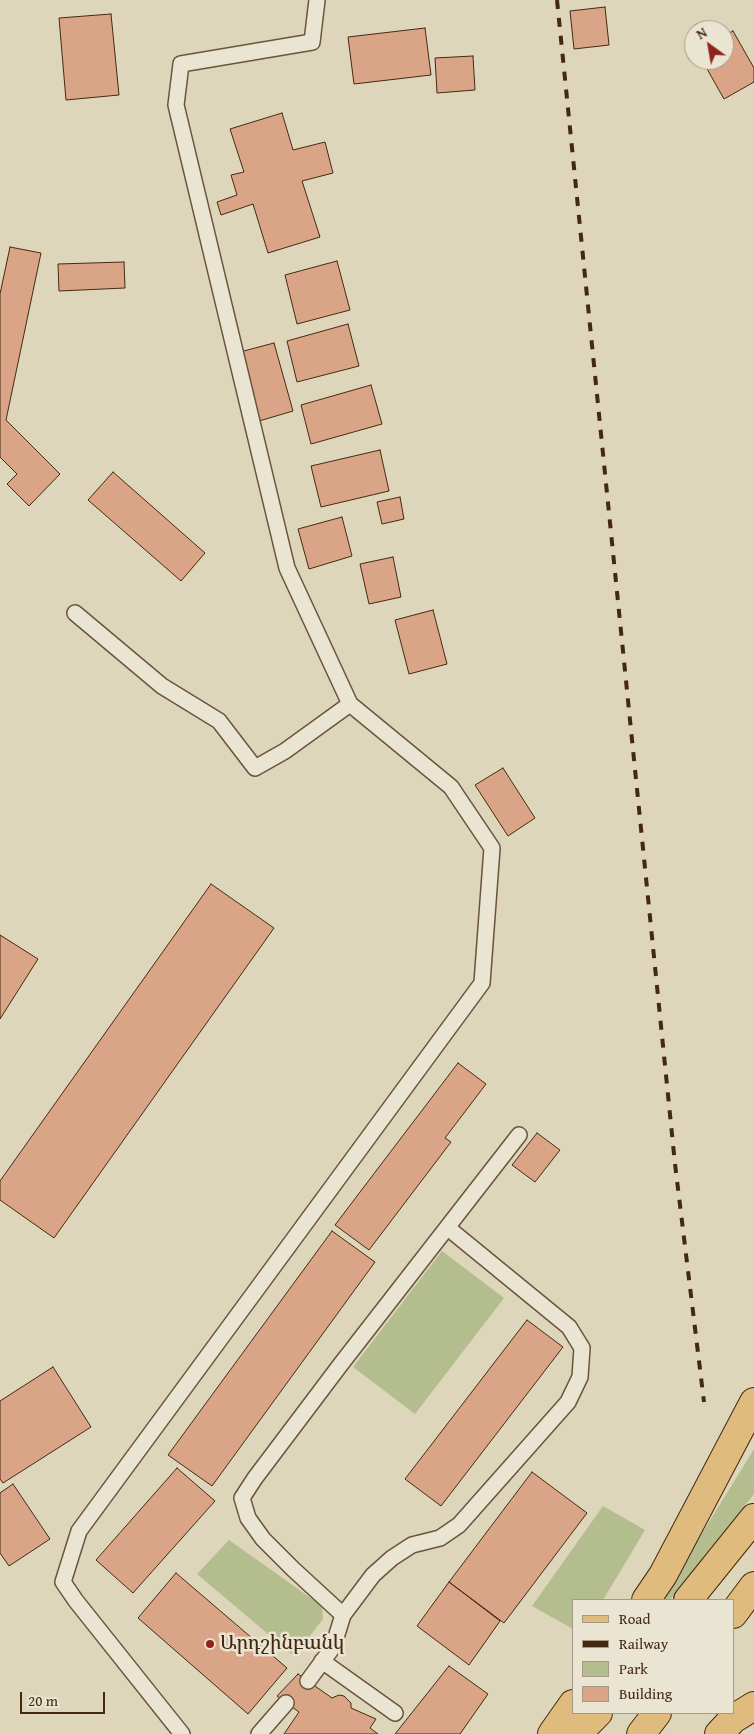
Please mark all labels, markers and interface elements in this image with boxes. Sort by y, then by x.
north arrow [684,20,734,70]
text: N [692,22,711,44]
legend [572,1599,734,1714]
text: Road [619,1608,650,1629]
place label: Արդշինբանկ [220,1632,344,1656]
text: Railway [619,1633,668,1654]
marker: Արդշինբանկ [204,1638,216,1650]
text: Park [619,1658,648,1679]
scale bar [22,1682,108,1714]
text: Building [619,1683,672,1704]
text: 20 m [28,1690,58,1711]

